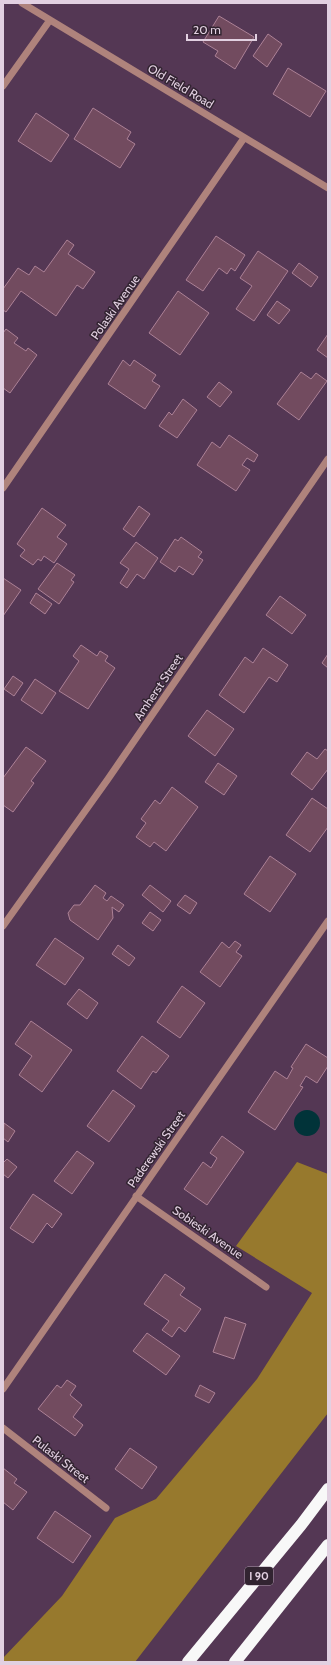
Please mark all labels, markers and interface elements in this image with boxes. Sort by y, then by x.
scale bar [187,16,256,42]
text: 20 m [193,22,221,37]
street label: Old Field Road [145,60,217,112]
street label: Polaski Avenue [87,272,143,342]
street label: Amherst Street [130,651,186,723]
street label: Paderewski Street [124,1108,188,1190]
street label: Sobieski Avenue [170,1202,246,1262]
street label: Pulaski Street [30,1432,92,1486]
road number: I 90 [245,1567,273,1585]

